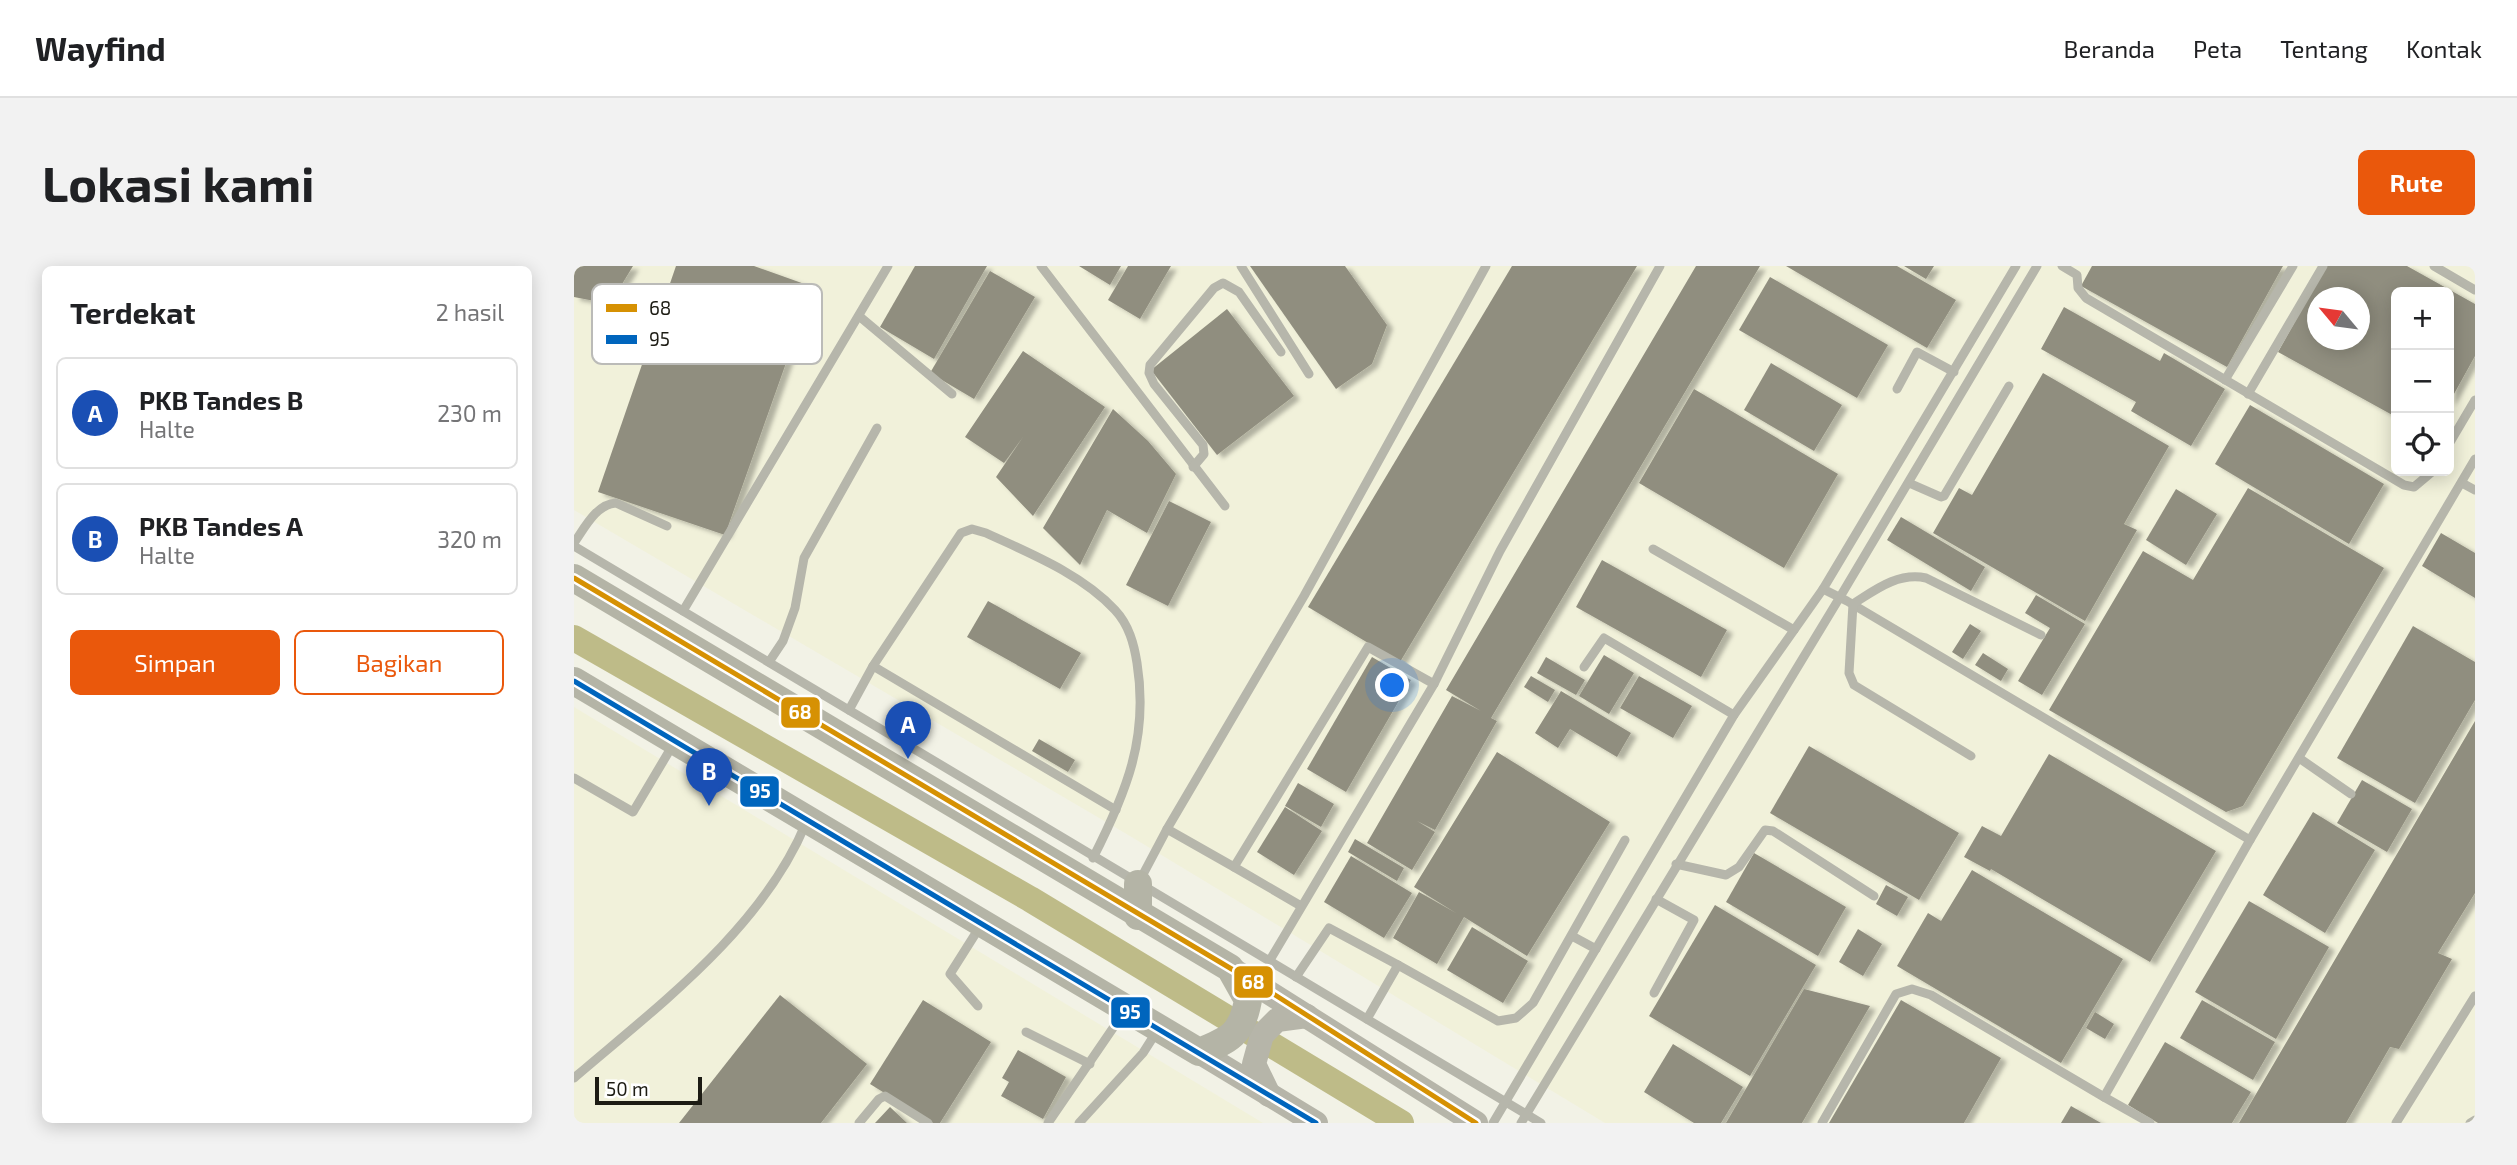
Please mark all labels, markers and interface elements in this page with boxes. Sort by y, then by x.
text: Wayfind [35,28,166,68]
text: Beranda [2064,34,2155,63]
text: Peta [2193,34,2242,63]
text: Tentang [2280,34,2368,63]
text: Kontak [2406,34,2482,63]
button: Rute [2358,150,2475,215]
text: Lokasi kami [42,153,315,212]
legend [592,284,822,364]
north arrow [2307,287,2370,350]
map controls [2391,287,2454,476]
button: + [2391,287,2454,350]
text: Terdekat [70,294,196,330]
text: 68 [649,296,671,319]
text: 2 hasil [436,298,504,326]
text: 95 [649,327,670,350]
button: − [2391,350,2454,413]
text: PKB Tandes B [139,384,303,415]
text: A [87,399,103,427]
text: 230 m [437,399,502,427]
button: locate [2391,413,2454,476]
text: Halte [139,415,195,443]
text: PKB Tandes A [139,510,303,541]
text: B [88,525,102,553]
text: 320 m [437,525,502,553]
text: Halte [139,541,195,569]
button: Simpan [70,630,280,695]
button: Bagikan [294,630,504,695]
your location [1375,668,1409,702]
line badge: 68 [780,696,821,729]
text: 68 [788,700,812,723]
pin: A [885,701,931,759]
pin: B [686,748,732,806]
line badge: 95 [739,775,780,808]
text: 95 [749,779,771,802]
line badge: 68 [1233,965,1274,999]
text: 68 [1241,970,1265,993]
line badge: 95 [1110,996,1151,1029]
text: 95 [1119,1000,1141,1023]
scale bar [595,1074,702,1106]
text: 50 m [606,1077,649,1100]

